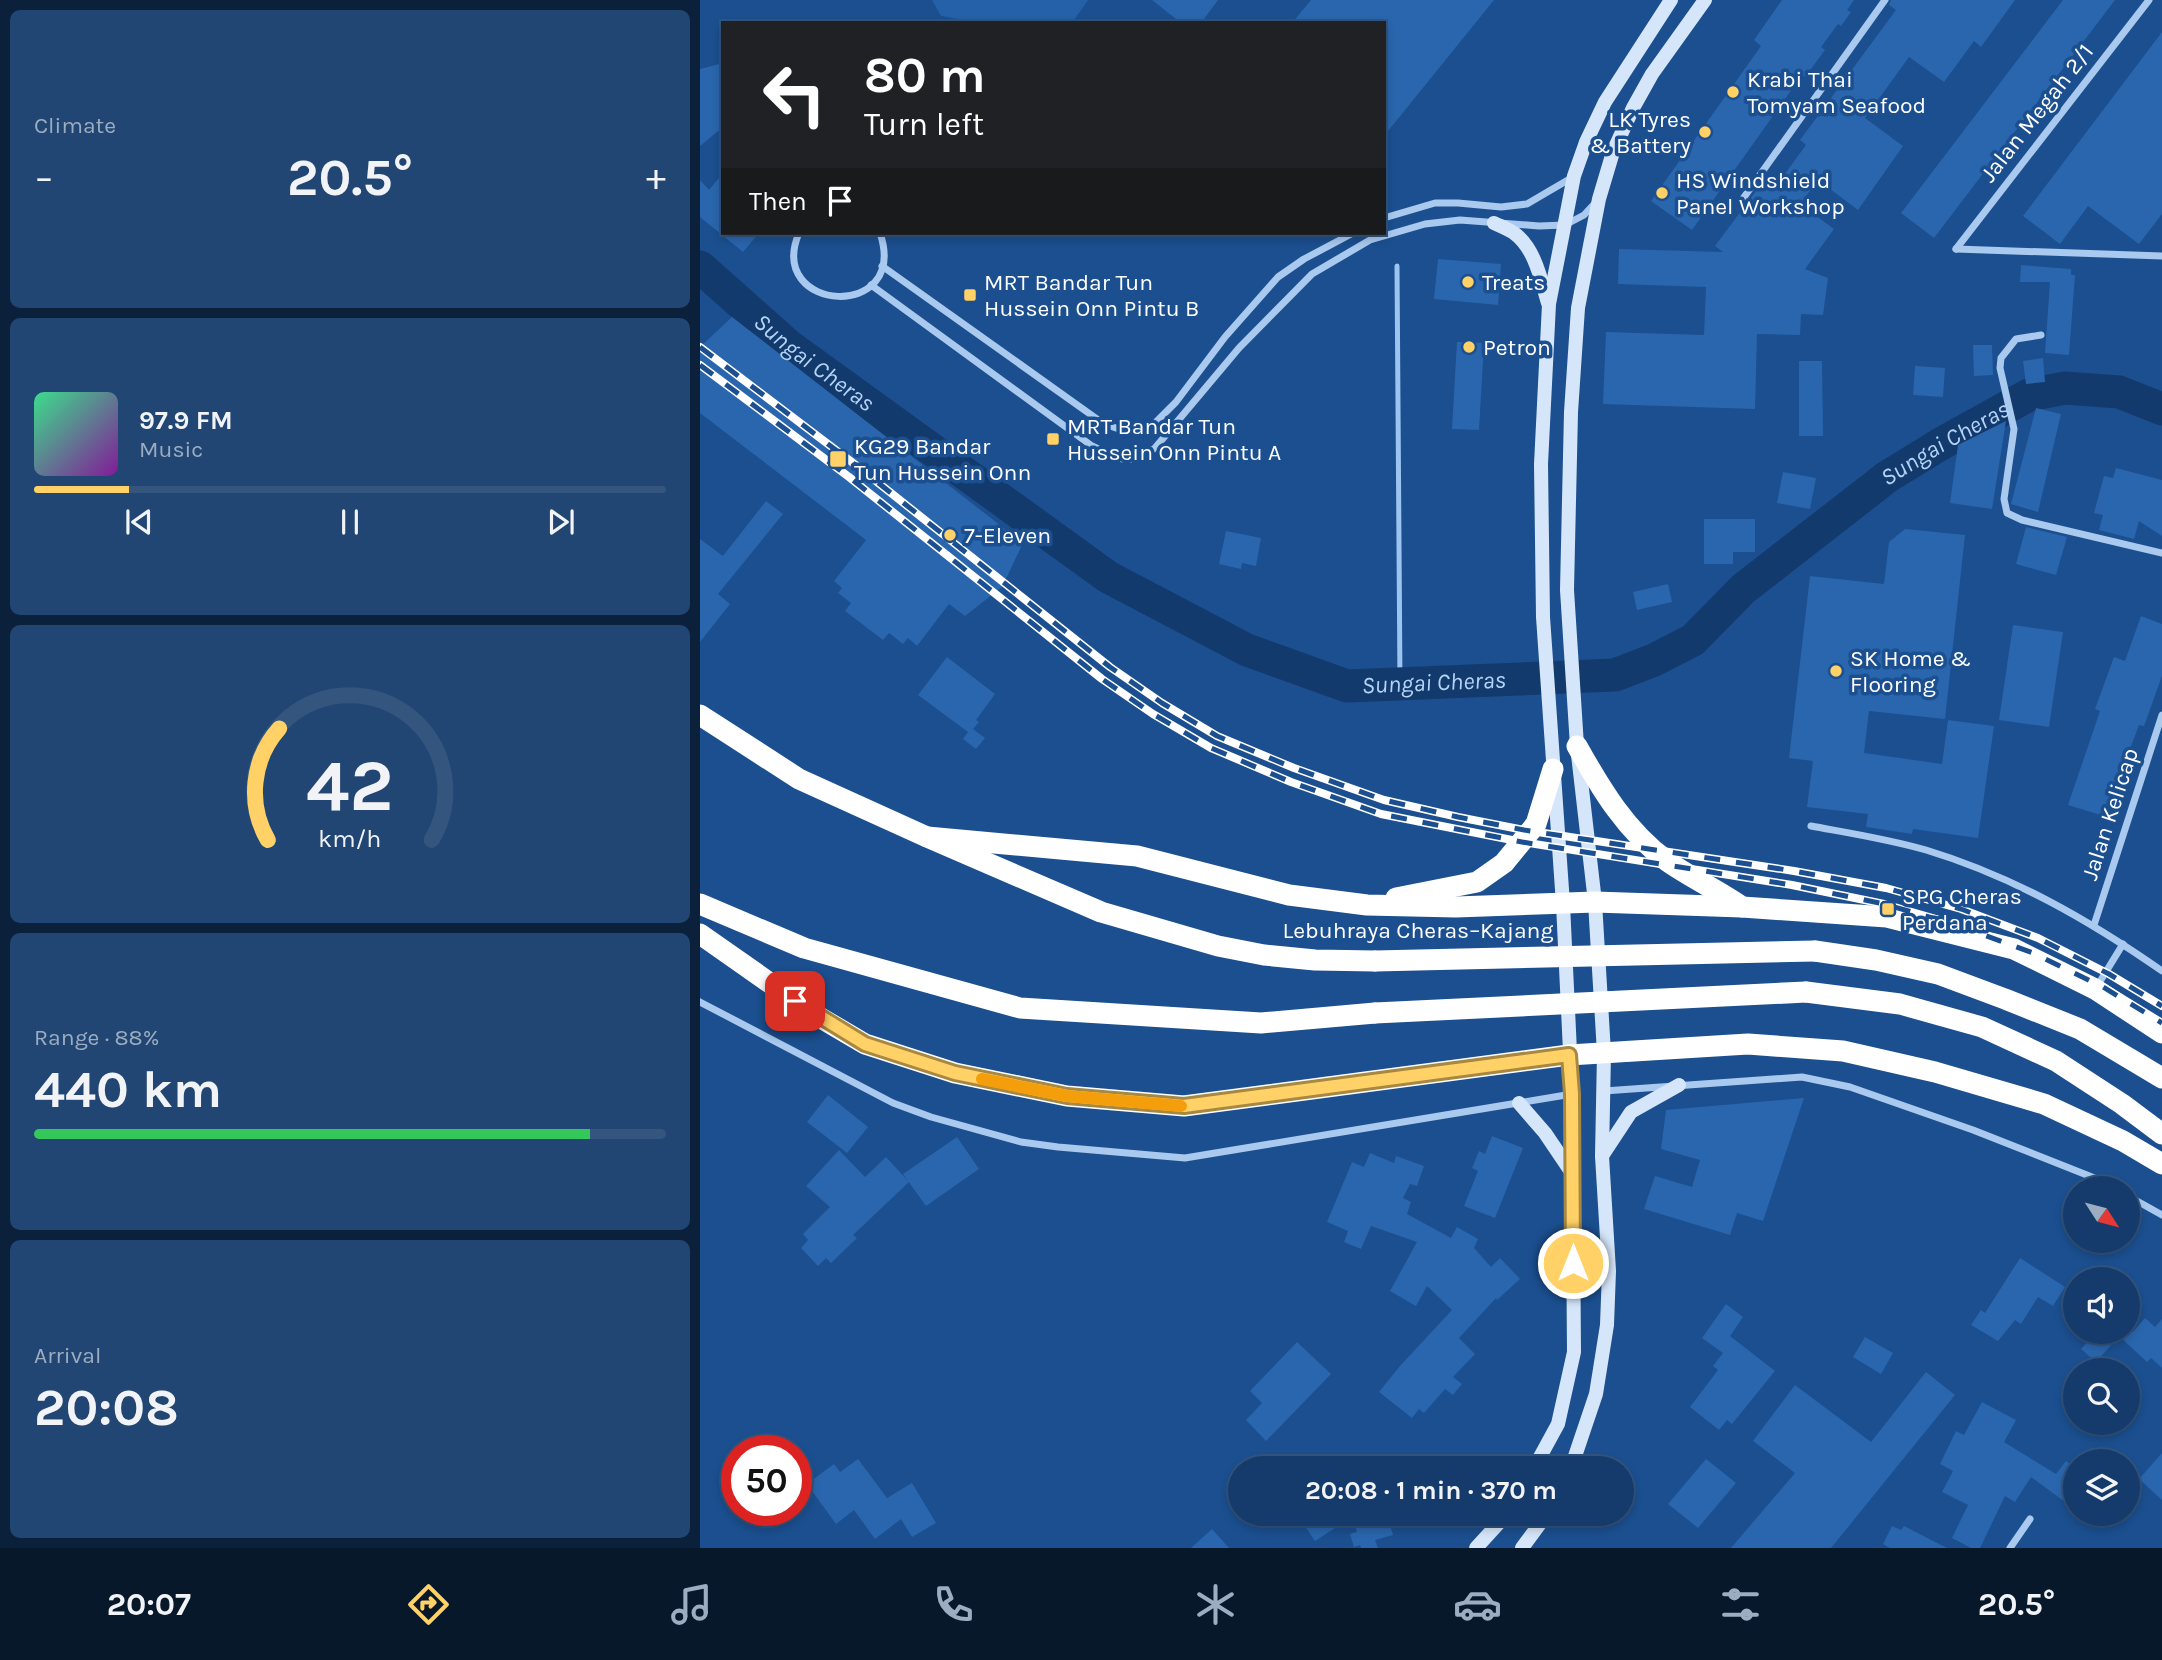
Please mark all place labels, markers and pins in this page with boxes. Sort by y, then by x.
place label: Krabi Thai Tomyam Seafood [1747,66,1926,119]
marker: Krabi Thai Tomyam Seafood [1725,84,1741,100]
place label: LK Tyres & Battery [1589,106,1691,159]
marker: LK Tyres & Battery [1697,124,1713,140]
place label: HS Windshield Panel Workshop [1676,167,1845,220]
marker: HS Windshield Panel Workshop [1654,185,1670,201]
place label: MRT Bandar Tun Hussein Onn Pintu B [984,269,1199,322]
place label: Treats [1482,269,1545,296]
marker: Treats [1460,274,1476,290]
marker: MRT Bandar Tun Hussein Onn Pintu B [962,287,978,303]
place label: Petron [1483,334,1551,361]
marker: Petron [1461,339,1477,355]
place label: MRT Bandar Tun Hussein Onn Pintu A [1067,413,1281,466]
marker: MRT Bandar Tun Hussein Onn Pintu A [1045,431,1061,447]
place label: KG29 Bandar Tun Hussein Onn [854,433,1031,486]
marker: KG29 Bandar Tun Hussein Onn [828,449,848,469]
place label: 7-Eleven [964,522,1051,549]
marker: 7-Eleven [942,527,958,543]
place label: SK Home & Flooring [1850,645,1971,698]
marker: SK Home & Flooring [1828,663,1844,679]
place label: SPG Cheras Perdana [1902,883,2022,936]
marker: SPG Cheras Perdana [1880,901,1896,917]
pin [765,971,825,1031]

